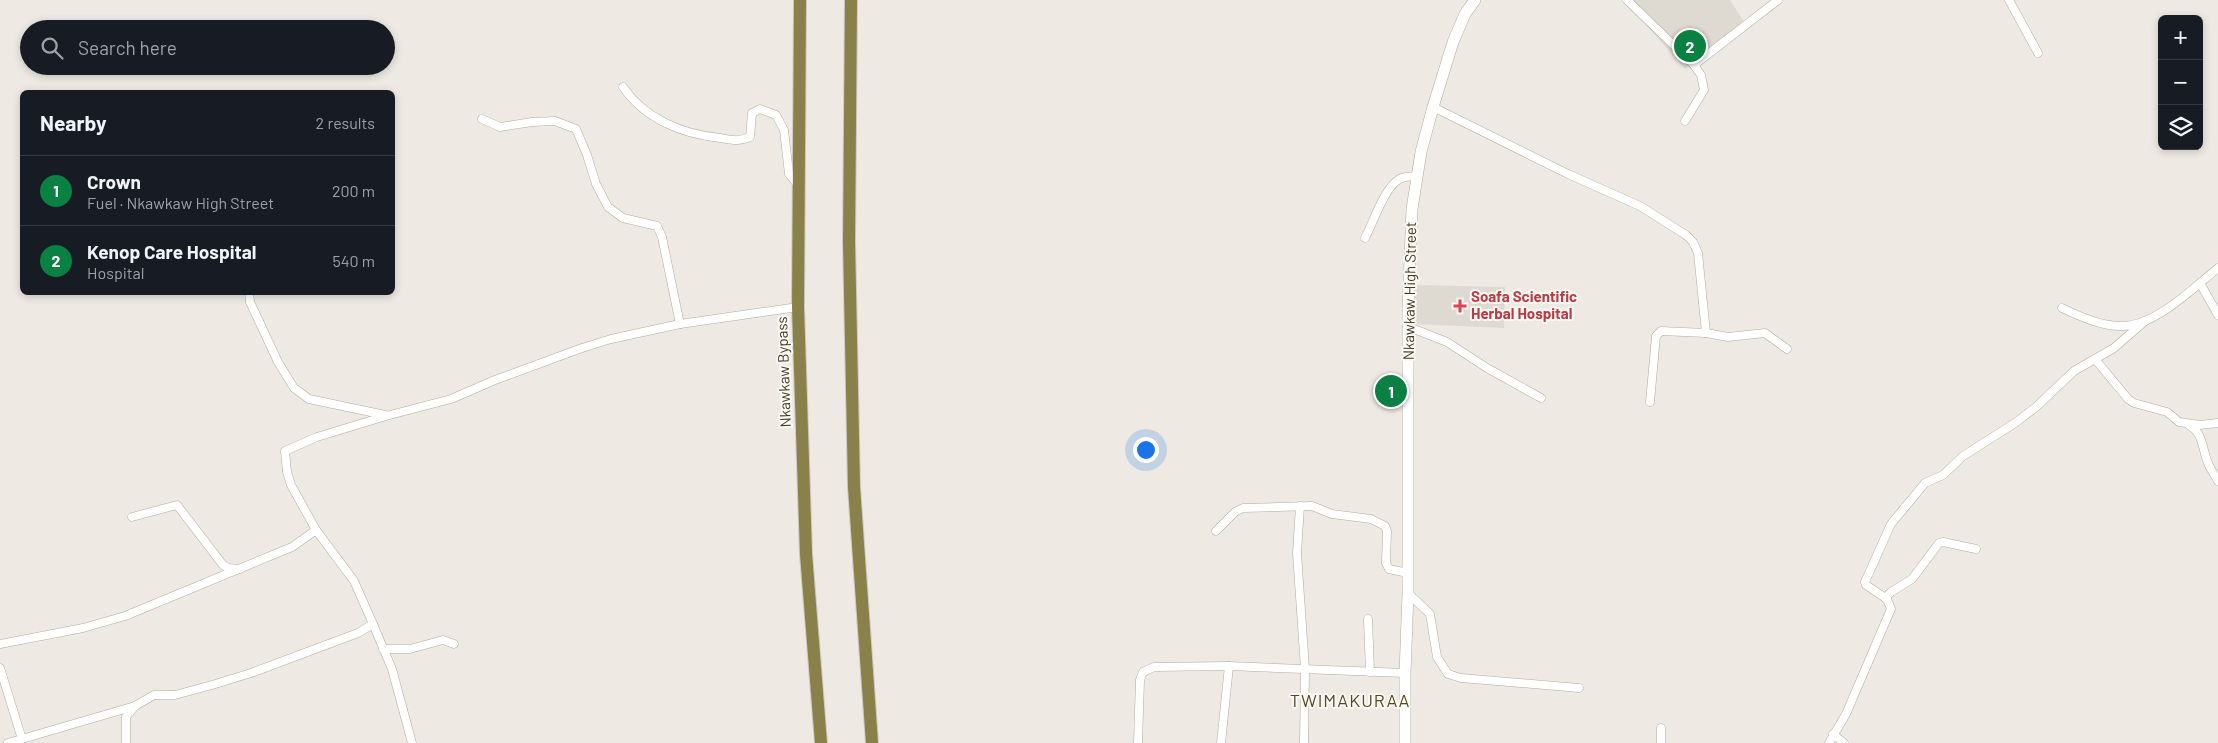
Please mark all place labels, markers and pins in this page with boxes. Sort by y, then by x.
pin: 2 [1674,27,1706,65]
place label: Soafa Scientific Herbal Hospital [1471,287,1577,322]
marker: Soafa Scientific Herbal Hospital [1453,299,1467,313]
pin: 1 [1375,372,1407,410]

